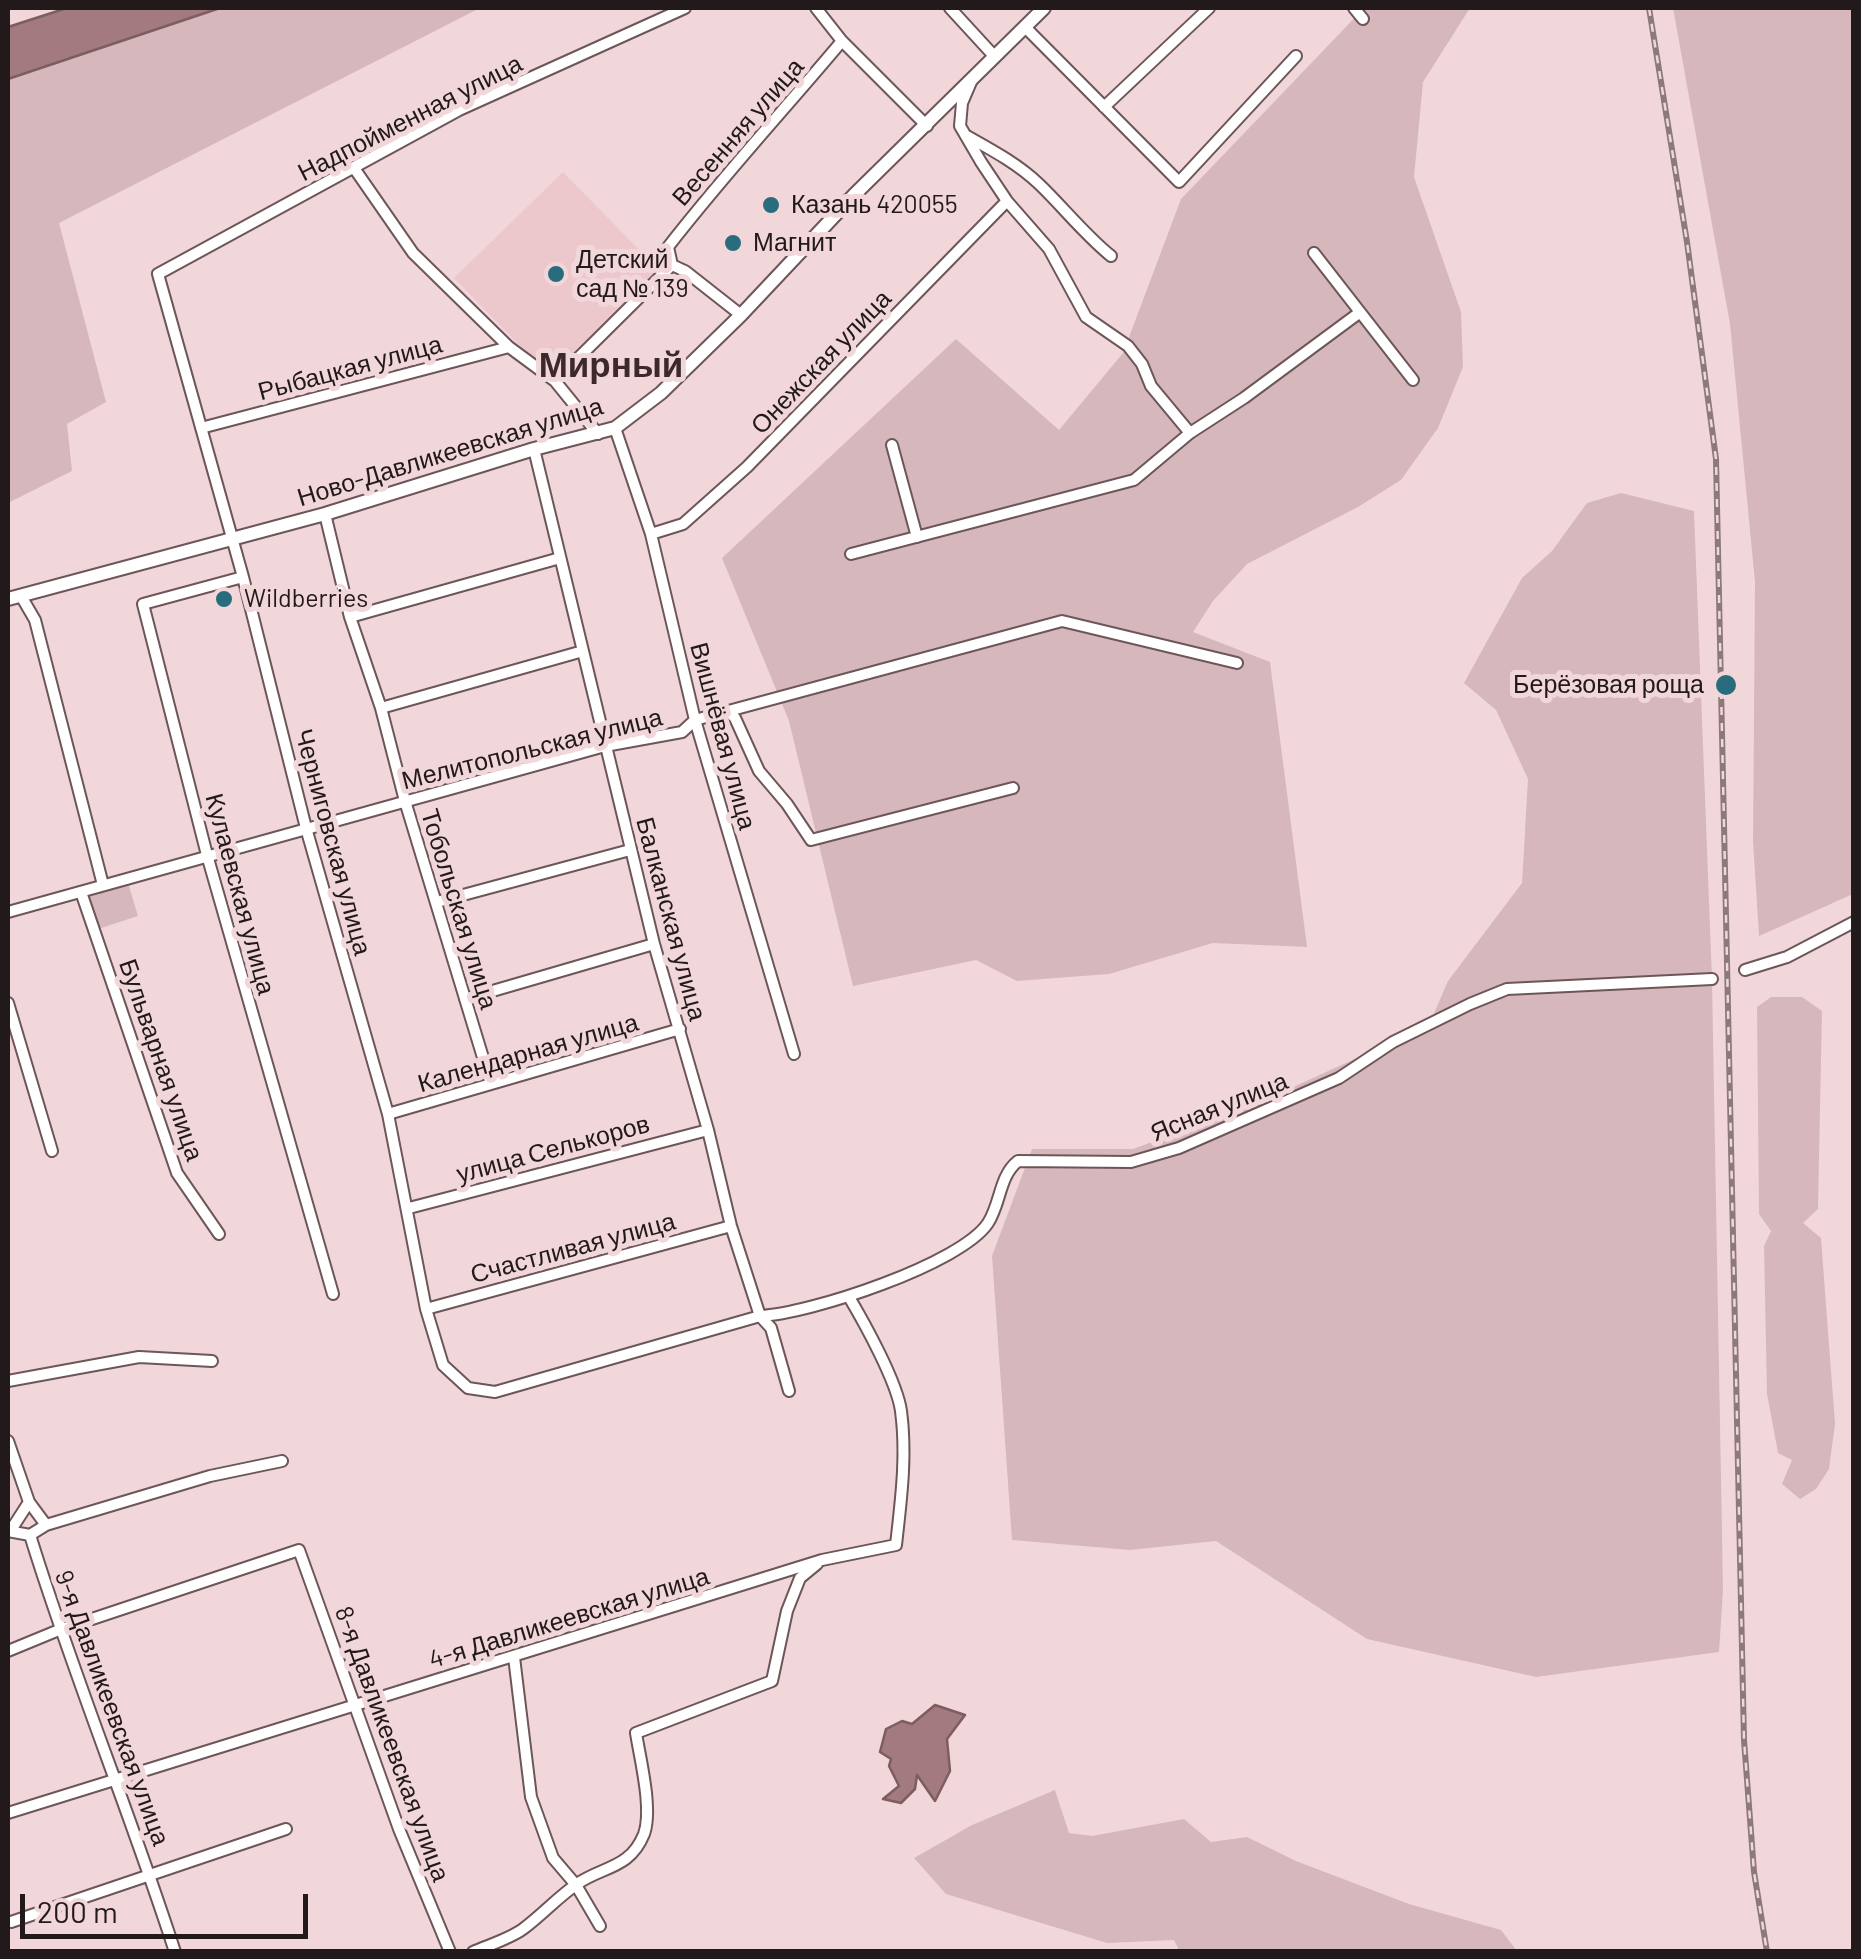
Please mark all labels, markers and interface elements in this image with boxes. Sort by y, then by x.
street label: Надпойменная улица [293,48,527,188]
street label: Весенняя улица [666,52,810,212]
place label: Казань 420055 [791,190,958,220]
marker: Казань 420055 [760,194,782,216]
place label: Магнит [753,228,836,258]
marker: Магнит [722,232,744,254]
place label: Детский сад № 139 [576,245,688,304]
marker: Детский сад № 139 [545,263,567,285]
street label: Онежская улица [745,284,897,440]
street label: Рыбацкая улица [255,329,445,407]
district label: Мирный [539,344,683,386]
street label: Ново-Давликеевская улица [294,391,606,513]
place label: Wildberries [244,584,368,614]
marker: Wildberries [213,588,235,610]
street label: Вишнёвая улица [684,639,762,833]
place label: Берёзовая роща [1513,670,1704,700]
marker: Берёзовая роща [1713,672,1739,698]
street label: Мелитопольская улица [399,702,665,796]
street label: Черниговская улица [288,726,378,958]
street label: Кулаевская улица [199,790,281,998]
street label: Тобольская улица [414,805,504,1013]
street label: Балканская улица [629,814,713,1024]
street label: Бульварная улица [112,955,210,1165]
street label: Календарная улица [414,1007,642,1099]
street label: Ясная улица [1146,1066,1292,1148]
street label: улица Селькоров [453,1109,653,1189]
street label: Счастливая улица [467,1206,679,1290]
street label: 4-я Давликеевская улица [425,1561,713,1675]
street label: 9-я Давликеевская улица [48,1566,176,1850]
street label: 8-я Давликеевская улица [328,1602,456,1886]
scale bar [25,1874,312,1936]
text: 200 m [37,1893,118,1929]

